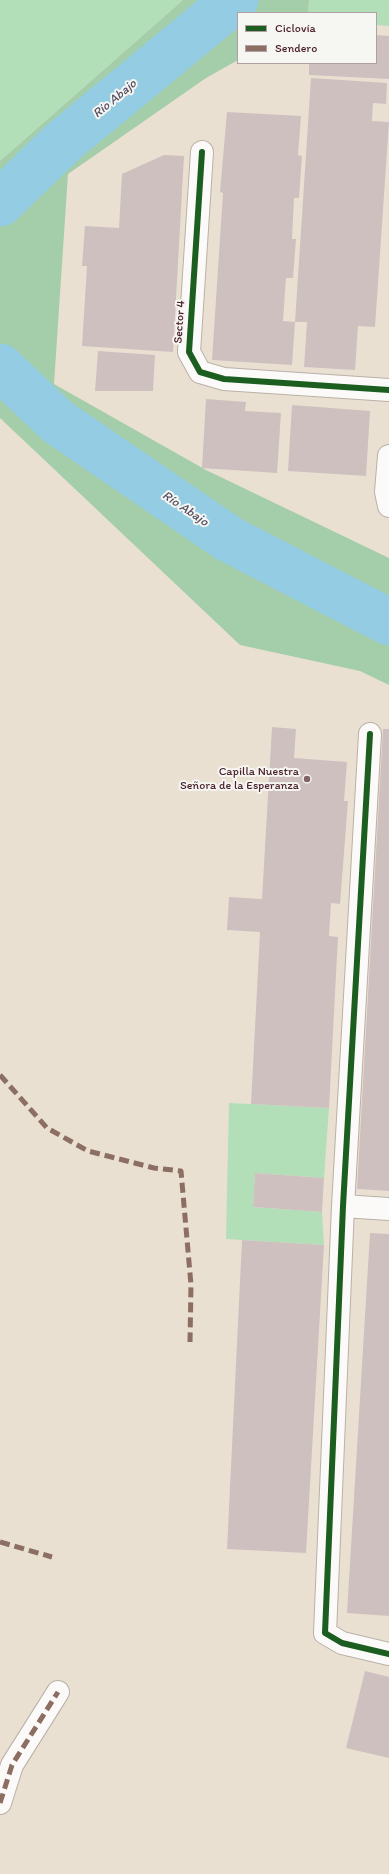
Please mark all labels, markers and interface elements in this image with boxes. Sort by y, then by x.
legend [237,12,377,64]
text: Ciclovía [275,21,316,35]
text: Sendero [275,41,317,55]
water label: Río Abajo [90,76,140,122]
street label: Sector 4 [171,300,189,344]
water label: Río Abajo [159,488,211,530]
place label: Capilla Nuestra Señora de la Esperanza [180,765,299,793]
marker: Capilla Nuestra Señora de la Esperanza [302,774,312,784]

